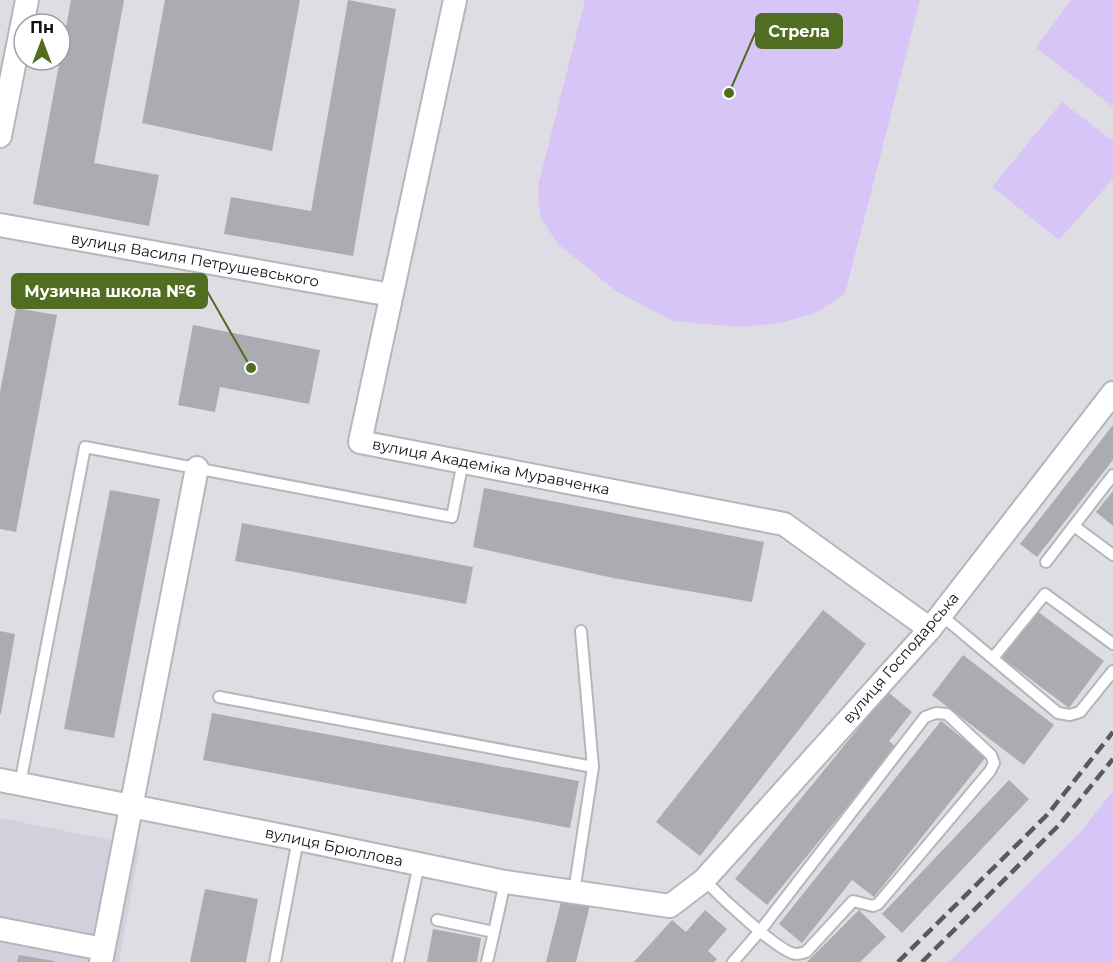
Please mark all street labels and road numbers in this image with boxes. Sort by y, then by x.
street label: вулиця Василя Петрушевського [69,228,321,291]
street label: вулиця Академіка Муравченка [371,434,611,499]
street label: вулиця Господарська [838,588,963,727]
street label: вулиця Брюллова [263,823,405,870]

